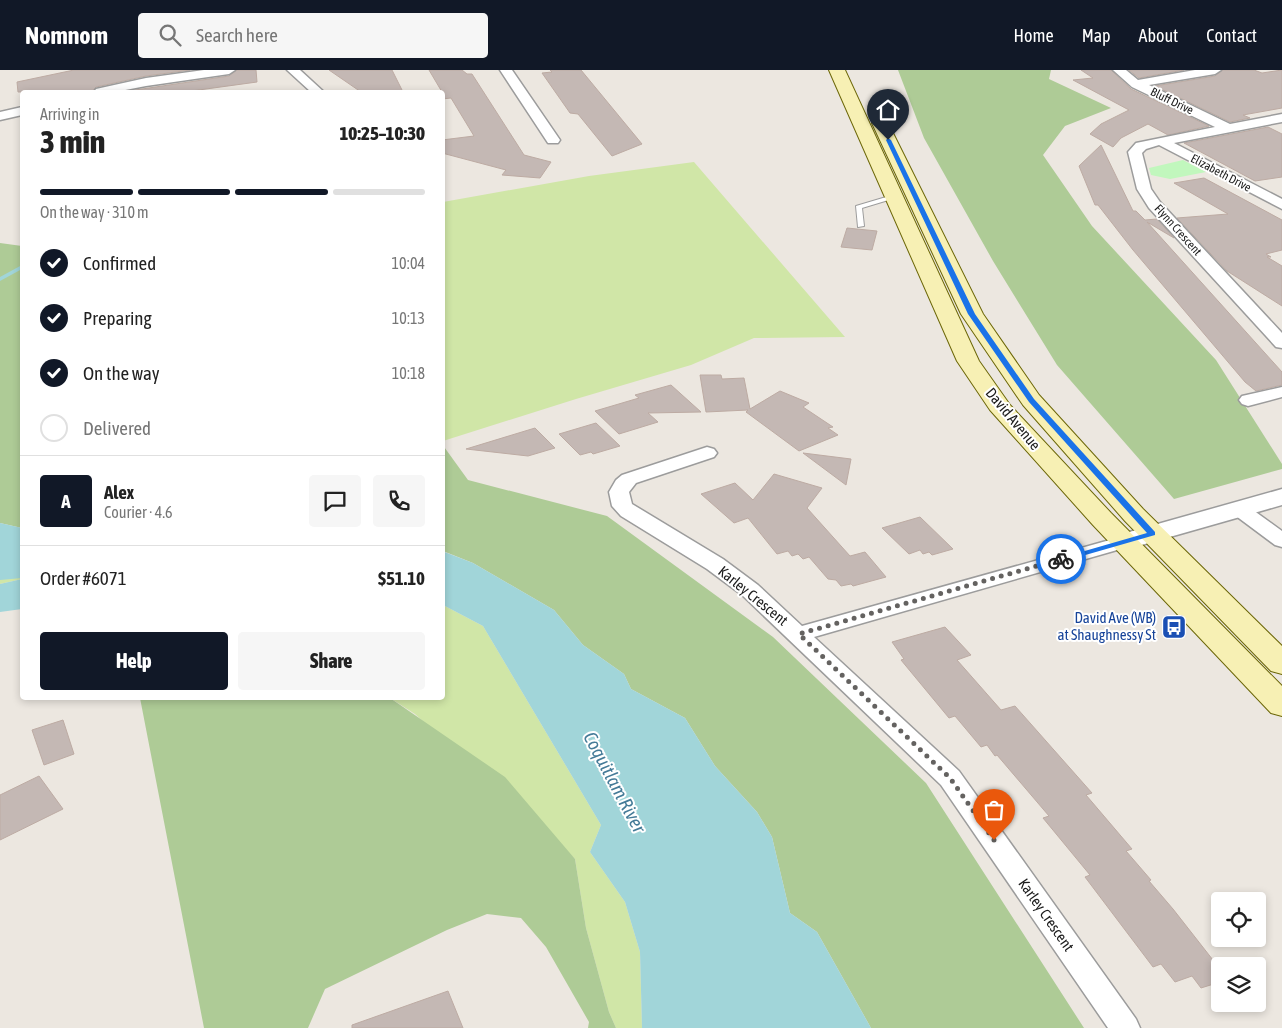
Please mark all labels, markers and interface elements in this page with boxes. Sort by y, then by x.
search box [138,13,488,58]
icon: search [156,21,184,49]
text: Nomnom [25,22,108,49]
text: Search here [196,24,278,46]
text: Home [1014,25,1054,46]
text: Map [1082,25,1111,46]
text: About [1139,25,1178,46]
text: Contact [1206,25,1257,46]
street label: Bluff Drive [1148,85,1196,117]
pin [867,89,909,140]
icon: home [874,96,902,124]
text: Arriving in [40,105,100,123]
text: 10:25–10:30 [339,122,425,144]
text: 3 min [40,123,105,160]
street label: Elizabeth Drive [1188,151,1254,195]
street label: Flynn Crescent [1151,202,1205,259]
text: On the way · 310 m [40,203,149,221]
icon: check [40,249,68,277]
text: Confirmed [83,252,156,274]
text: 10:04 [391,254,425,272]
icon: check [40,304,68,332]
text: Preparing [83,307,152,329]
text: 10:13 [392,309,425,327]
icon: check [40,359,68,387]
text: On the way [83,362,160,384]
text: 10:18 [392,364,425,382]
street label: David Avenue [983,384,1044,453]
text: Delivered [83,417,151,439]
button: chat [309,475,361,527]
button: phone [373,475,425,527]
text: Alex [104,481,134,503]
text: A [61,490,71,512]
text: Courier · 4.6 [104,503,173,521]
courier [1036,534,1086,584]
icon: bike [1047,545,1075,573]
street label: Karley Crescent [715,562,791,629]
text: Order #6071 [40,567,127,589]
text: $51.10 [378,567,425,589]
place label: David Ave (WB) at Shaughnessy St [1058,609,1156,643]
bus stop icon: David Ave (WB) at Shaughnessy St [1161,614,1187,640]
button: Help [40,632,228,690]
button: Share [238,632,425,690]
water label: Coquitlam River [579,728,651,837]
pin [973,789,1015,840]
icon: bag [980,796,1008,824]
street label: Karley Crescent [1015,875,1078,954]
map controls [1211,892,1266,1012]
button: locate [1211,892,1266,947]
button: layers [1211,957,1266,1012]

